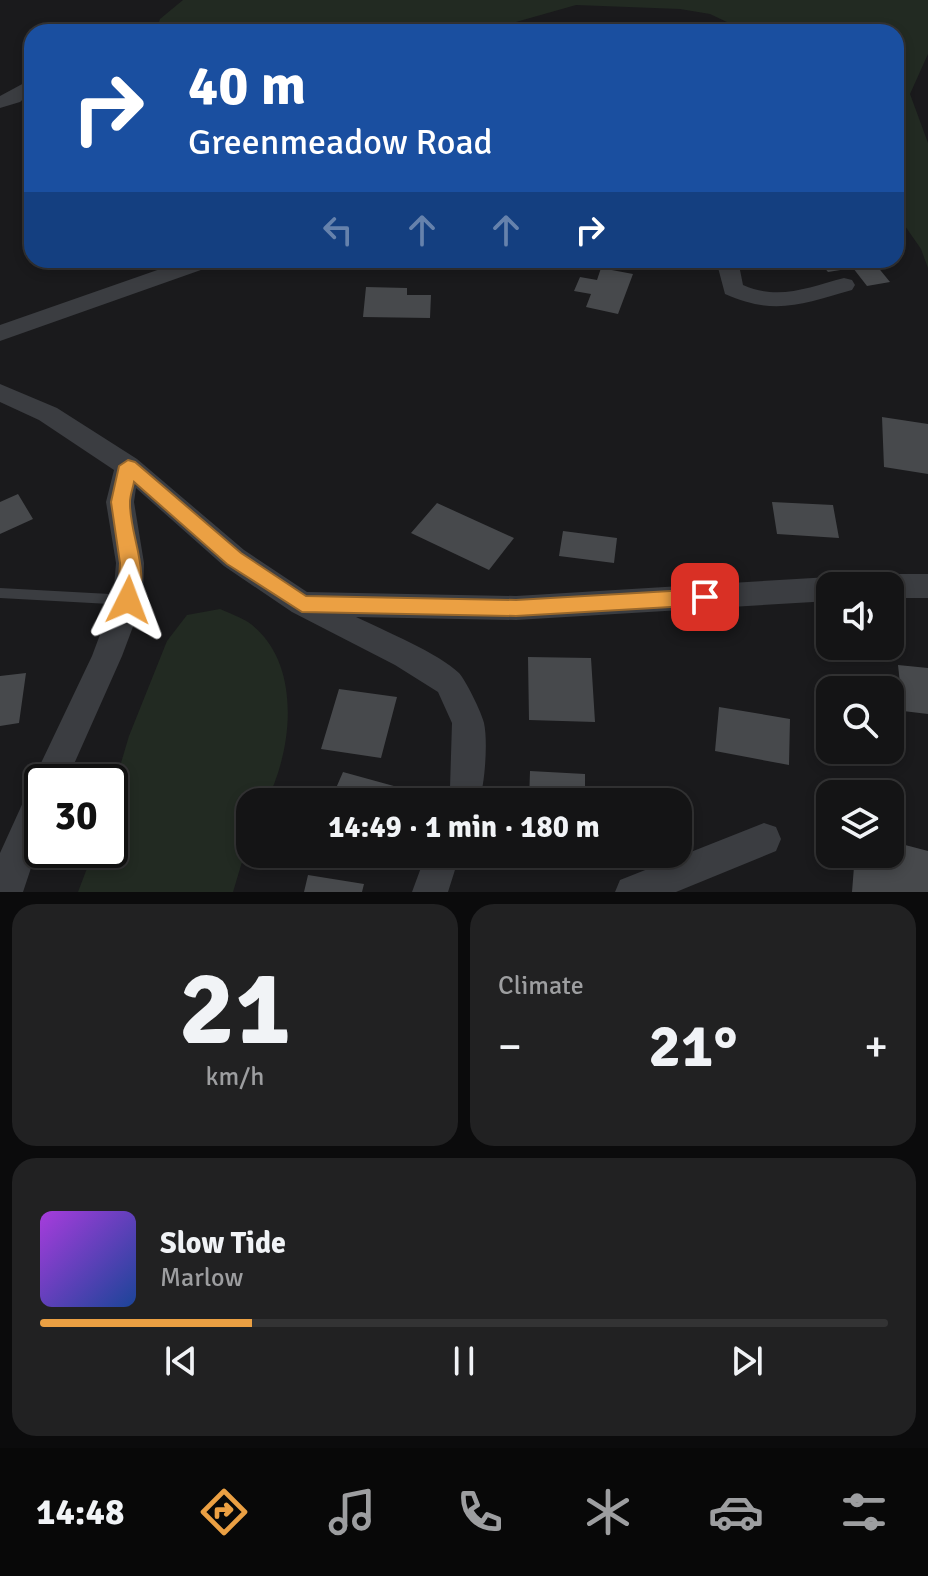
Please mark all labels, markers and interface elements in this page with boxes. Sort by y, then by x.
text: 40 m [188,51,306,120]
icon: right [56,56,160,160]
text: Greenmeadow Road [188,120,493,165]
icon: left [316,208,360,252]
icon: ahead [400,208,444,252]
icon: ahead [484,208,528,252]
icon: right [568,208,612,252]
position arrow [86,558,170,642]
pin [671,563,739,631]
map controls [816,572,904,868]
button: sound [816,572,904,660]
icon: arrive [683,575,727,619]
button: search [816,676,904,764]
speed limit sign: 30 [24,764,128,868]
button: layers [816,780,904,868]
text: 14:49 · 1 min · 180 m [328,809,600,846]
text: 21 [179,945,291,1073]
text: Climate [498,970,584,1002]
text: 21° [649,1010,737,1084]
text: − [498,1020,522,1074]
text: + [864,1020,888,1074]
text: km/h [206,1061,264,1093]
text: Slow Tide [160,1225,286,1262]
text: Marlow [160,1262,243,1294]
icon: previous [159,1339,203,1383]
icon: pause [442,1339,486,1383]
icon: next [725,1339,769,1383]
icon: directions [196,1484,252,1540]
icon: music [324,1484,380,1540]
icon: phone [452,1484,508,1540]
icon: climate [580,1484,636,1540]
icon: car [708,1484,764,1540]
icon: filters [836,1484,892,1540]
text: 14:48 [36,1490,124,1535]

